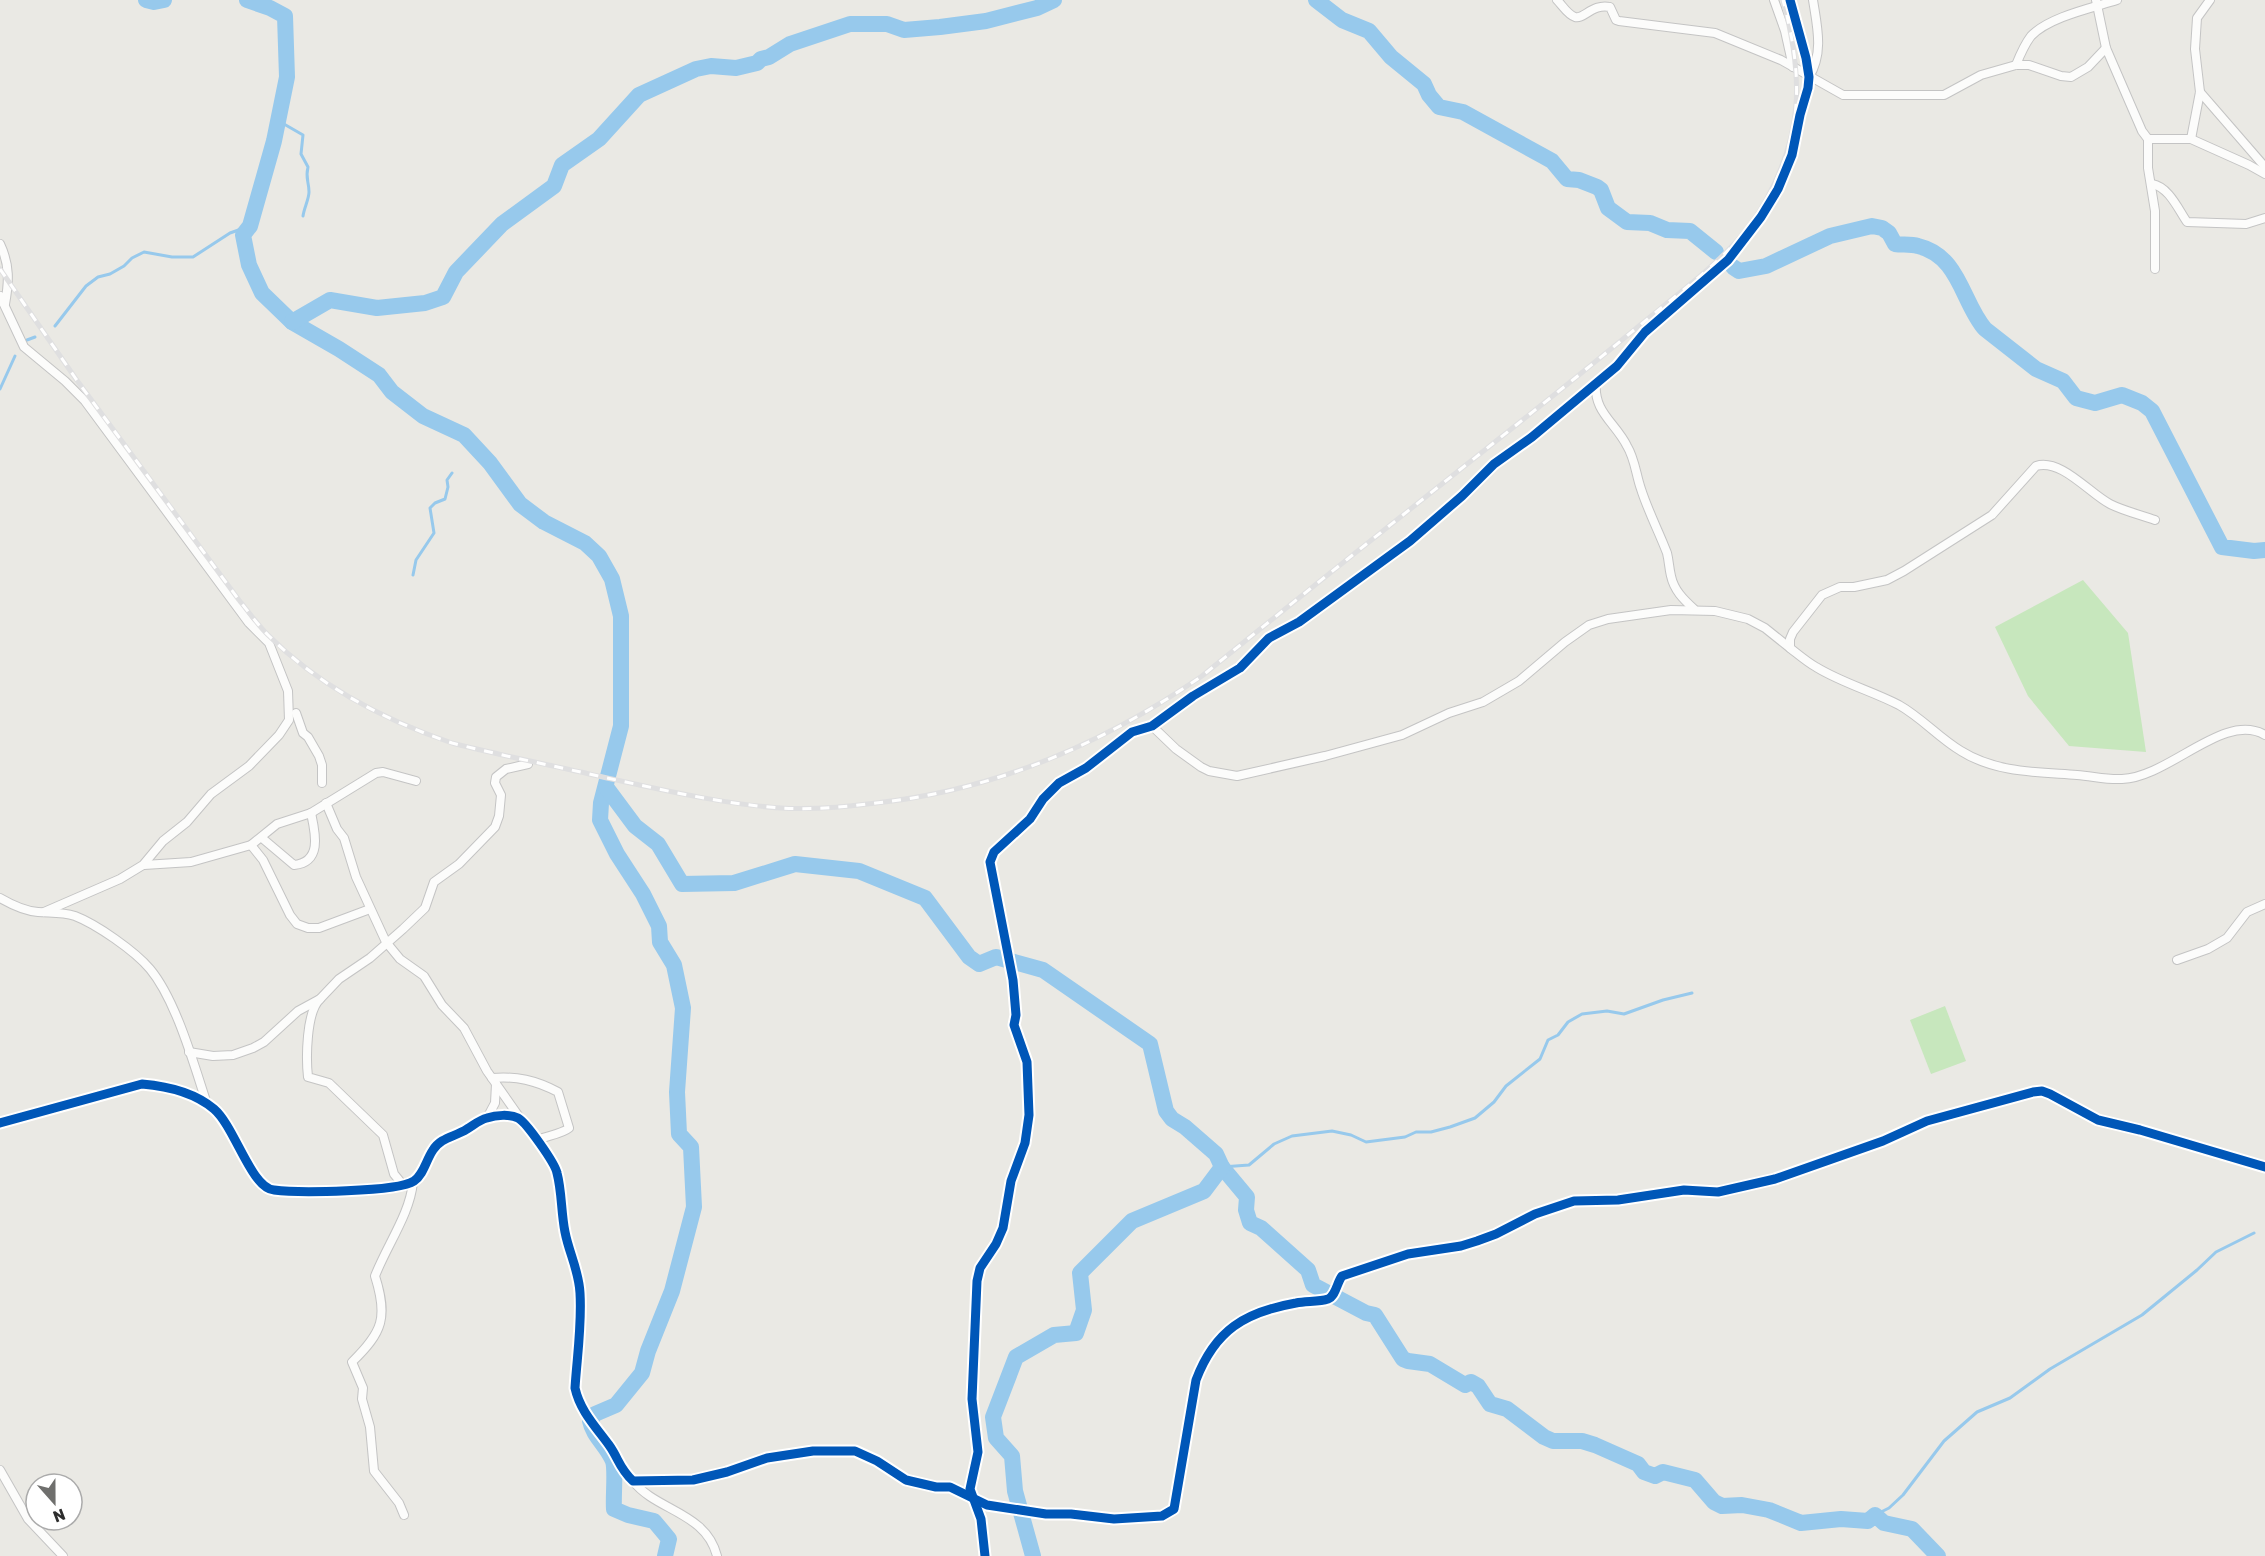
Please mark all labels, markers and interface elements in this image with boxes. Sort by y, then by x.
north arrow [24,1472,84,1532]
text: N [50,1505,68,1526]

